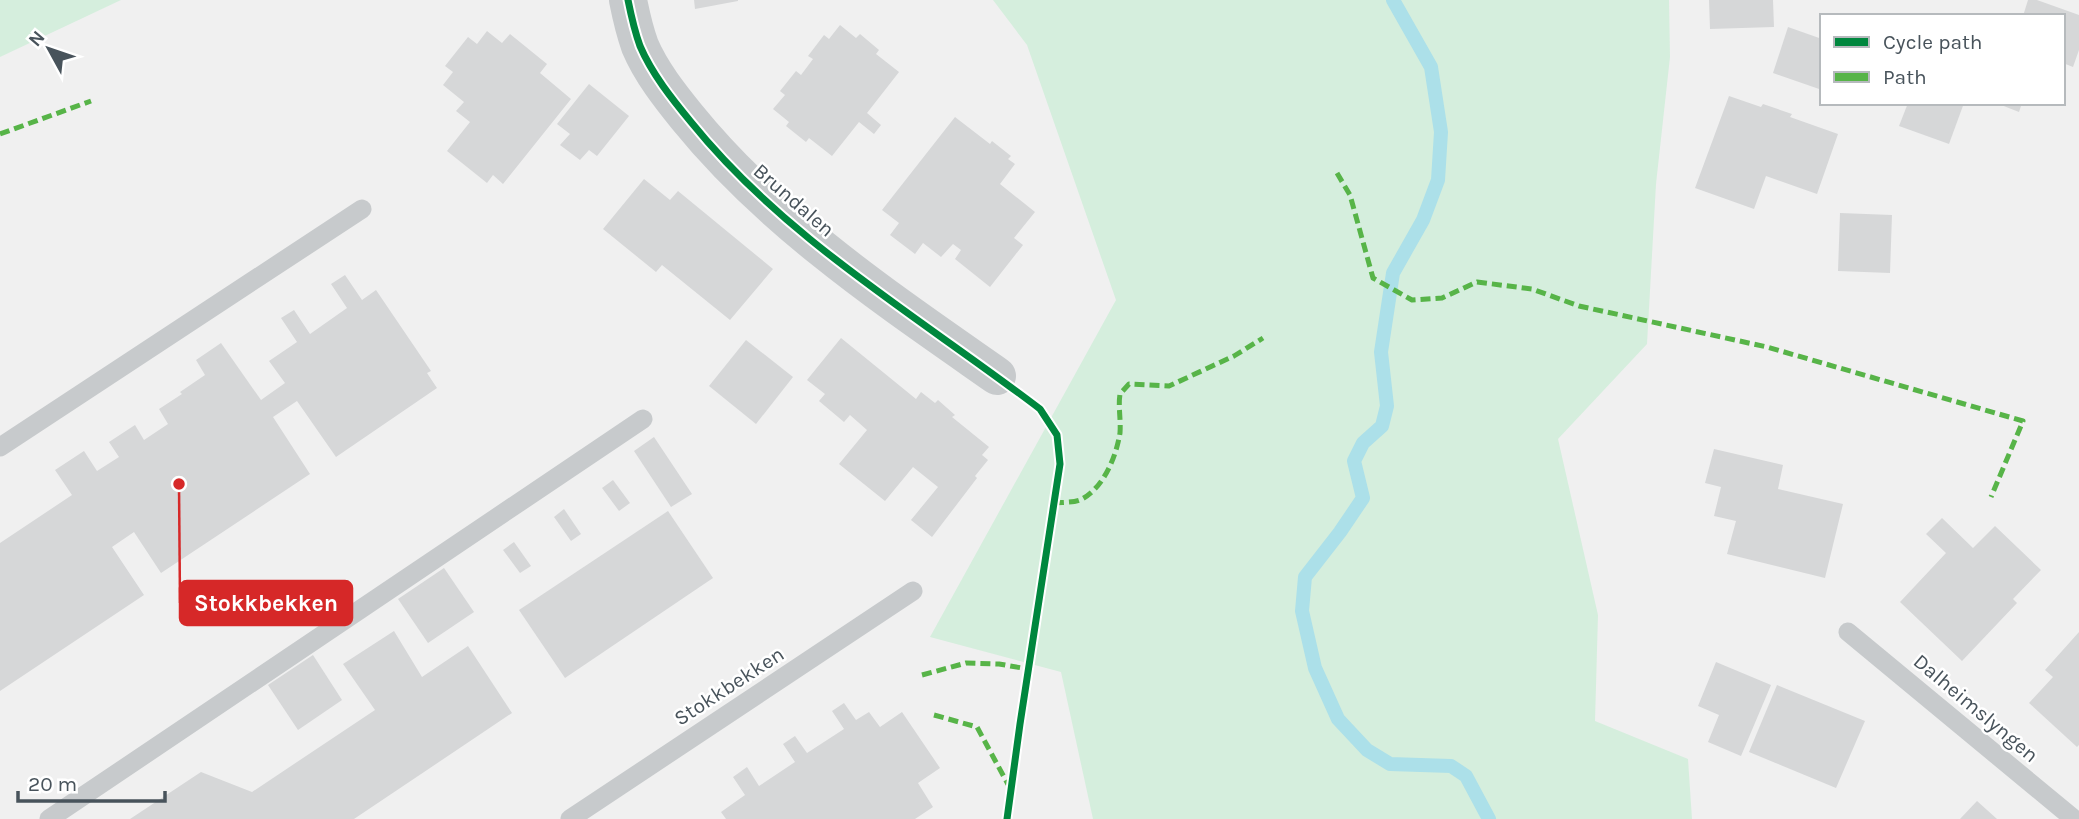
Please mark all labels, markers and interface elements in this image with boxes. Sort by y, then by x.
north arrow [14,14,84,84]
legend [1820,14,2065,105]
text: N [24,26,50,51]
text: Cycle path [1883,30,1983,54]
text: Path [1883,65,1927,89]
street label: Brundalen [749,158,839,242]
callout: Stokkbekken [180,581,352,625]
text: Stokkbekken [194,590,338,617]
street label: Stokkbekken [670,642,788,730]
street label: Dalheimslyngen [1909,649,2043,767]
scale bar [18,760,164,804]
text: 20 m [28,772,77,796]

